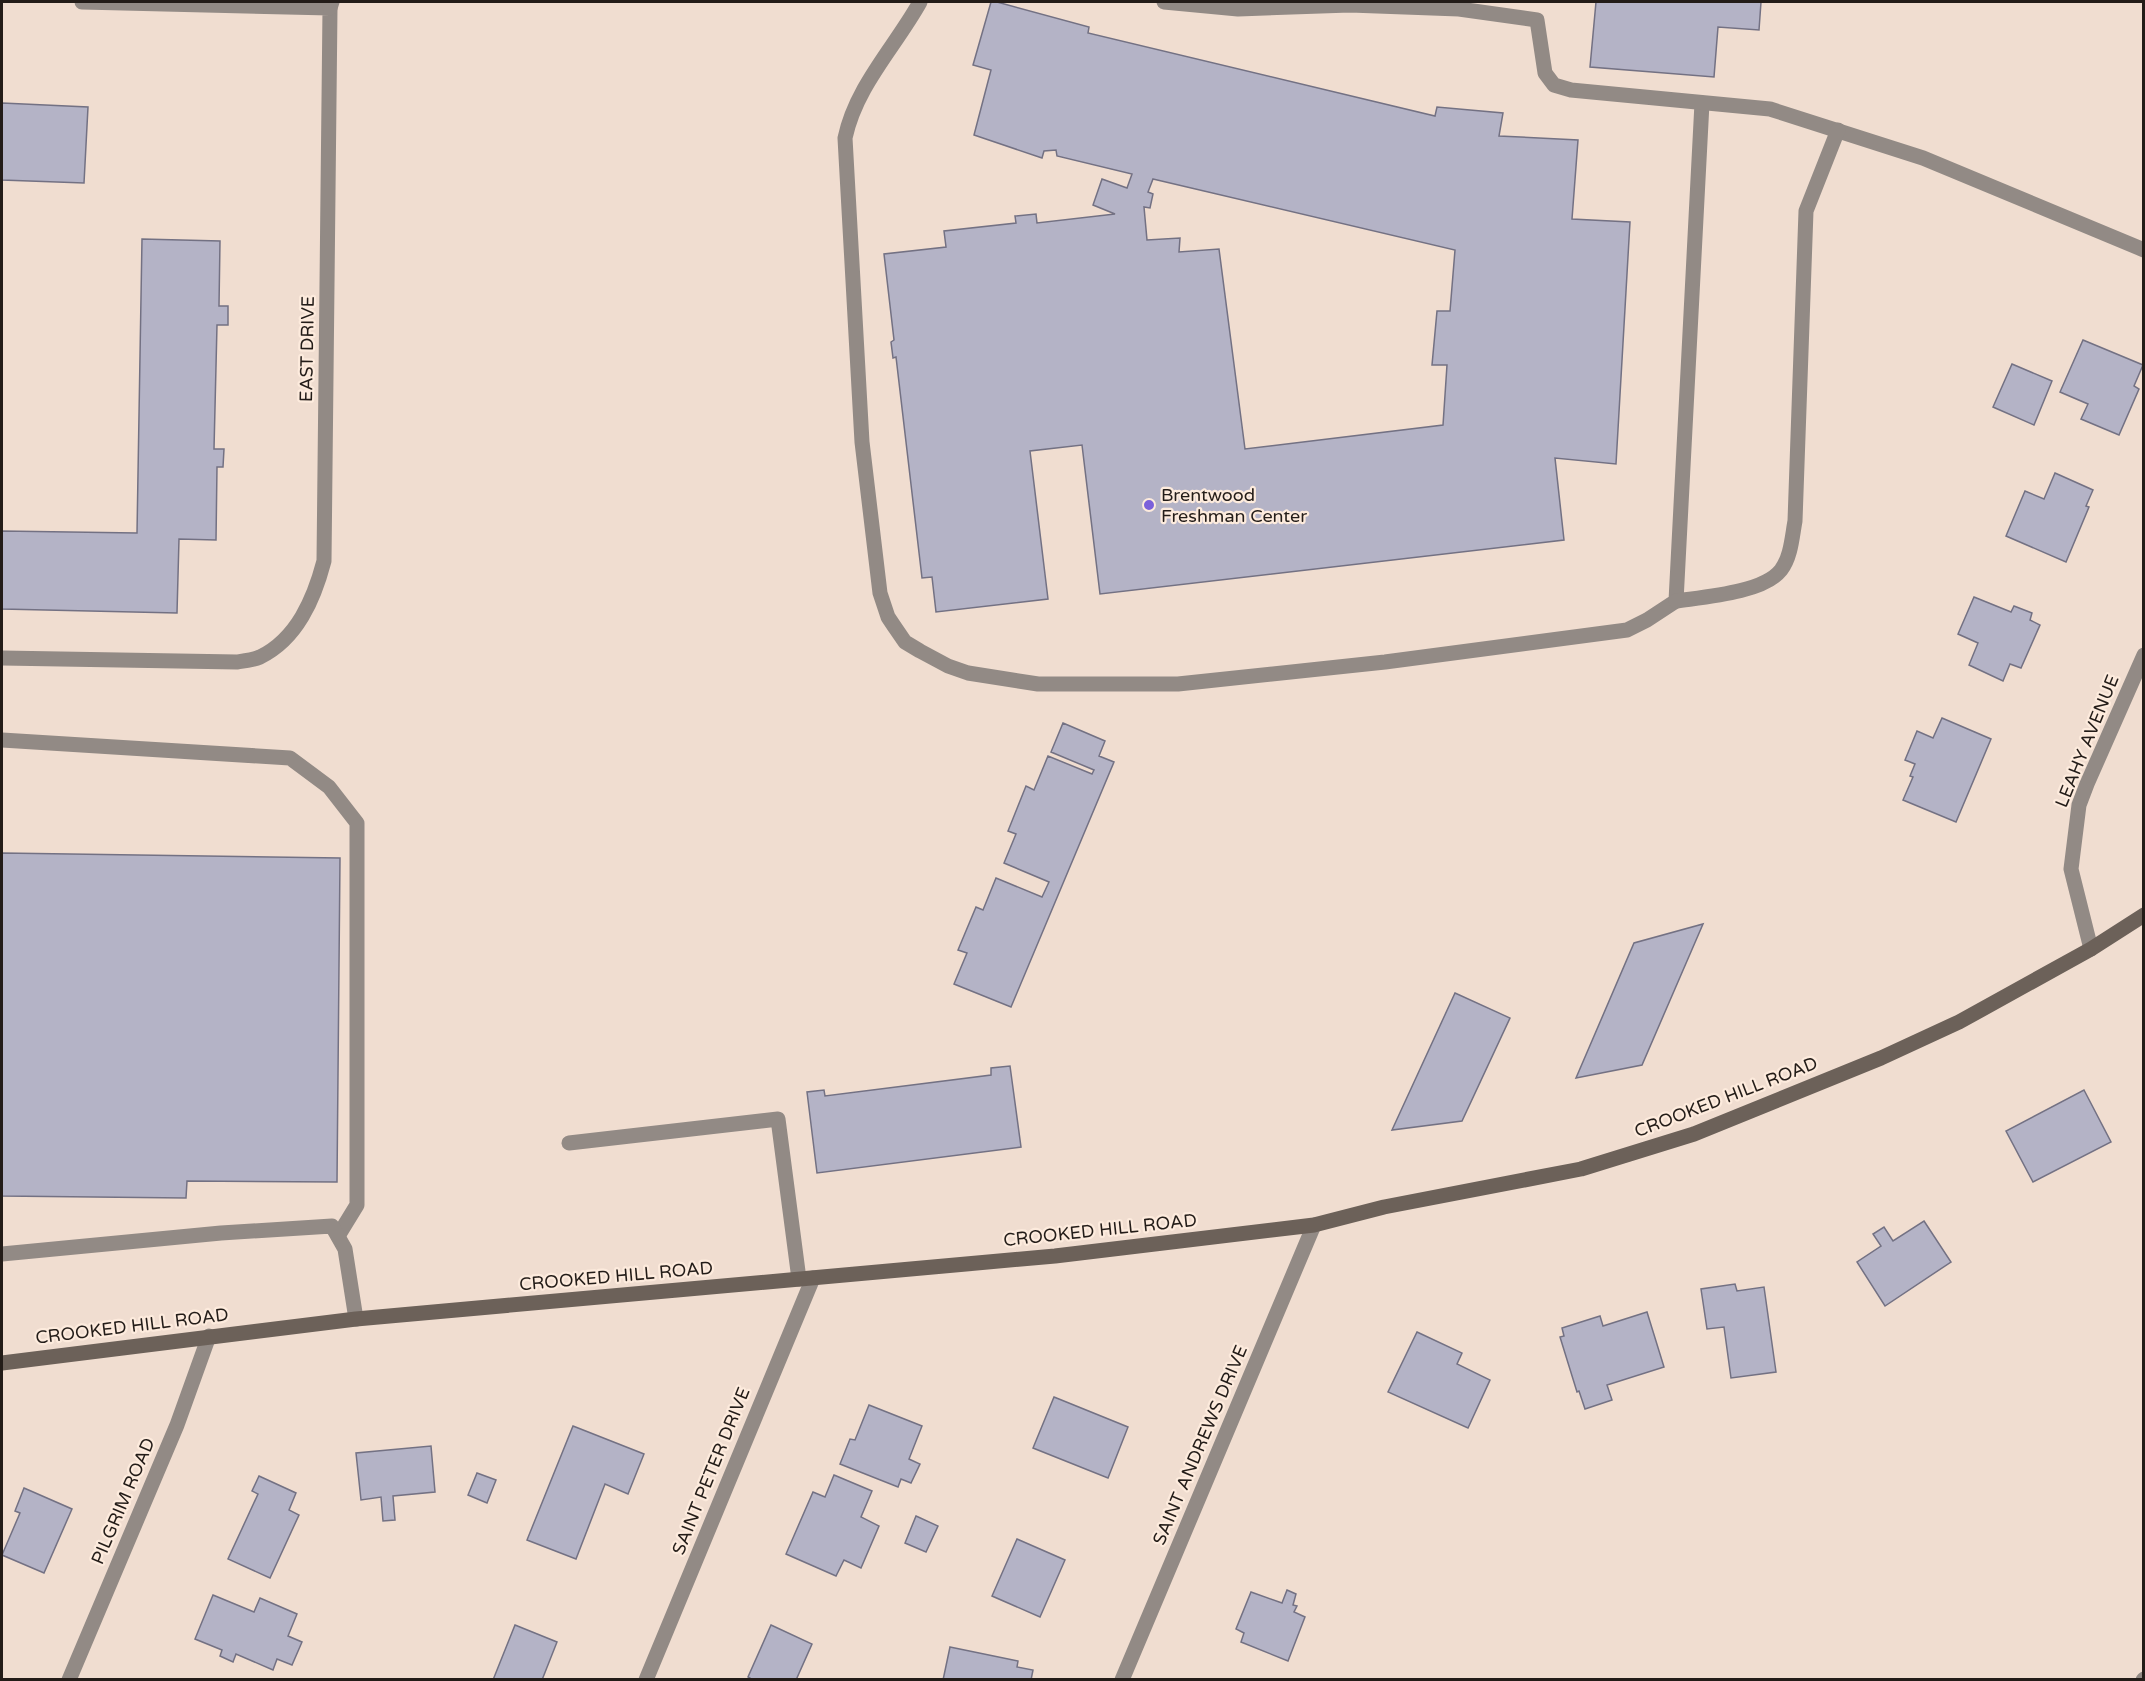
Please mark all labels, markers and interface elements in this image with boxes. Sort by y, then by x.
street label: EAST DRIVE [295,296,319,402]
place label: Brentwood Freshman Center [1161,484,1307,527]
marker: Brentwood Freshman Center [1142,498,1156,512]
street label: LEAHY AVENUE [2050,671,2124,811]
street label: CROOKED HILL ROAD [1631,1052,1821,1142]
street label: CROOKED HILL ROAD [1002,1209,1198,1251]
street label: CROOKED HILL ROAD [518,1257,714,1295]
street label: CROOKED HILL ROAD [34,1303,230,1349]
street label: SAINT ANDREWS DRIVE [1148,1342,1252,1548]
street label: SAINT PETER DRIVE [667,1384,755,1558]
street label: PILGRIM ROAD [86,1434,160,1568]

